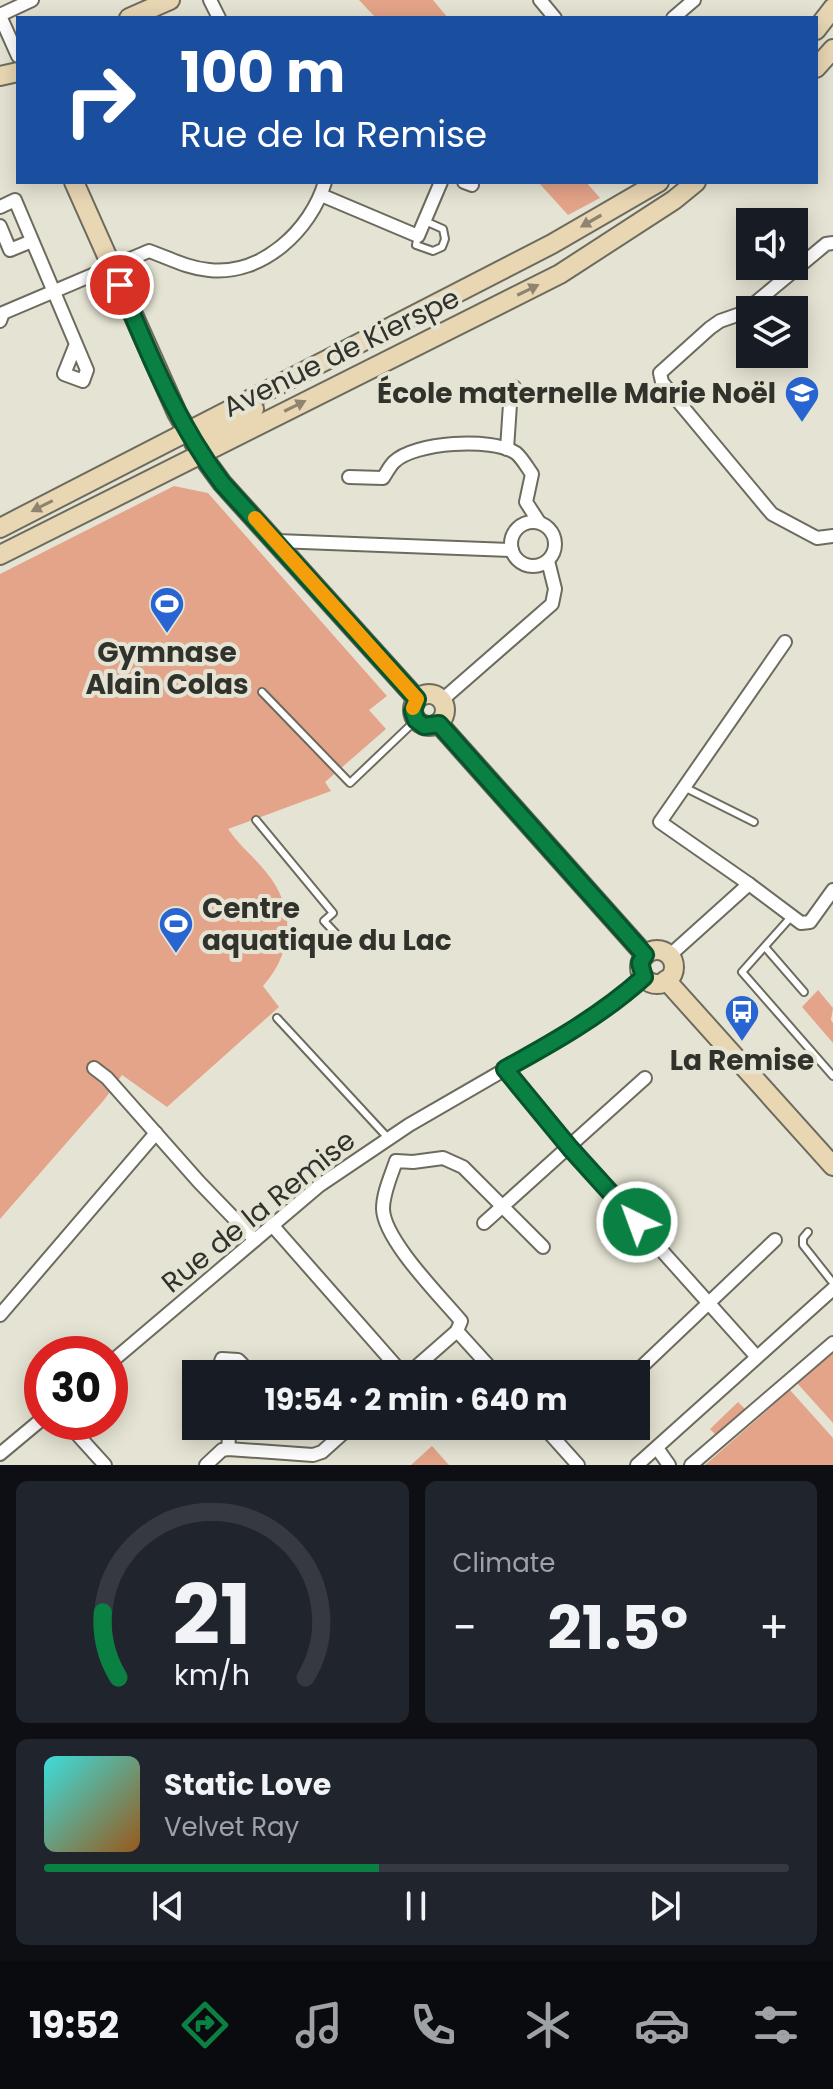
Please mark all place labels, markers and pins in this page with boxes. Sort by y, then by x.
pin [86,251,154,319]
place label: École maternelle Marie Noël [377,374,776,413]
school or university icon: École maternelle Marie Noël [783,374,821,424]
sports icon: Gymnase Alain Colas [148,585,186,635]
place label: Gymnase Alain Colas [85,633,249,704]
place label: Centre aquatique du Lac [202,889,452,960]
sports icon: Centre aquatique du Lac [157,905,195,955]
bus stop icon: La Remise [723,993,761,1043]
place label: La Remise [670,1041,814,1080]

